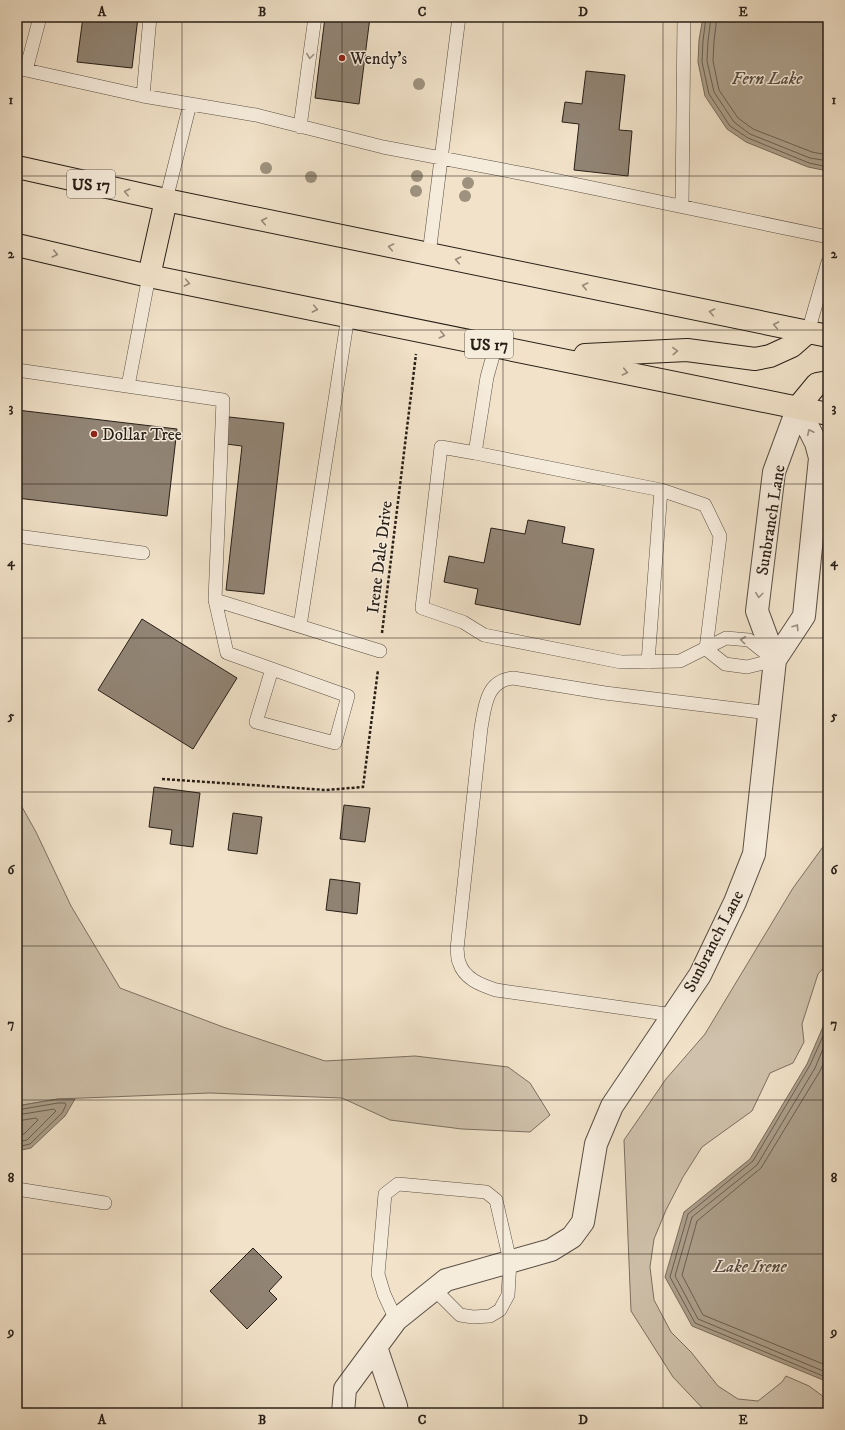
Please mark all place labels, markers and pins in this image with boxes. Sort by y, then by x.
place label: Wendy's [349,48,407,70]
marker: Wendy's [337,53,347,63]
place label: Dollar Tree [102,424,182,446]
marker: Dollar Tree [89,429,99,439]

